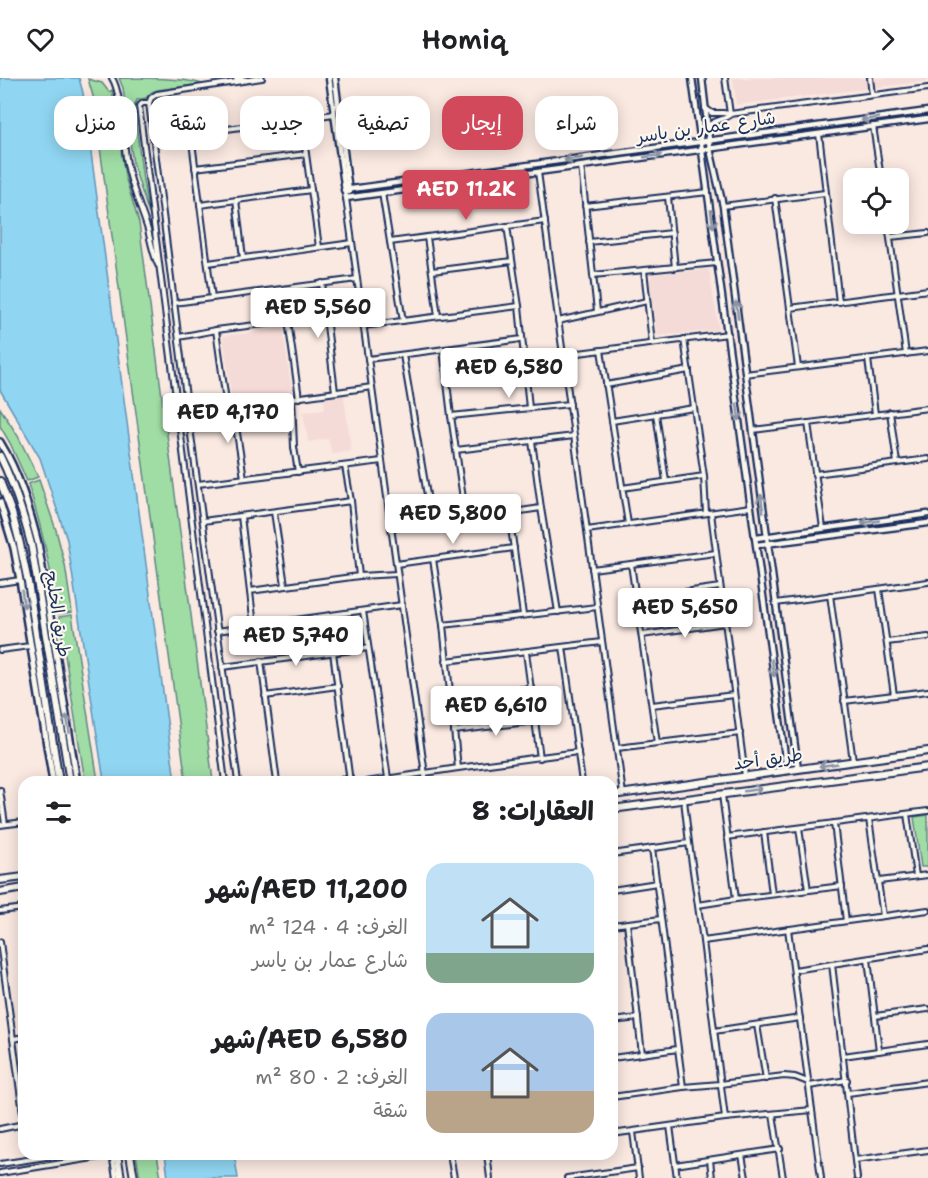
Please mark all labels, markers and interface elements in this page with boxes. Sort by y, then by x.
text: Homiq [422,21,507,58]
icon: heart [24,23,57,56]
icon: forward [871,23,904,56]
chip: منزل [54,96,137,150]
chip: شقة [149,96,228,150]
chip: جديد [240,96,324,150]
chip: تصفية [336,96,430,150]
chip: إيجار [442,96,523,150]
chip: شراء [535,96,618,150]
street label: شارع عمار بن ياسر [633,105,777,149]
one-way arrow [861,113,880,124]
one-way arrow [643,150,663,161]
one-way arrow [563,153,583,164]
map controls [843,168,909,234]
button: locate [843,168,909,234]
pin: AED 11.2K [397,170,535,221]
text: AED 11.2K [416,176,516,202]
one-way arrow [707,209,718,229]
pin: AED 5,560 [249,288,387,339]
text: AED 5,560 [264,294,372,320]
one-way arrow [731,301,742,320]
pin: AED 6,580 [440,348,578,399]
text: AED 6,580 [455,354,563,380]
pin: AED 4,170 [159,393,297,444]
text: AED 4,170 [177,399,279,425]
one-way arrow [733,402,744,422]
pin: AED 5,800 [384,494,522,545]
one-way arrow [757,494,768,514]
text: AED 5,800 [399,500,507,526]
one-way arrow [861,516,880,527]
street label: طريق الخليج [39,569,77,659]
pin: AED 5,650 [616,588,754,639]
one-way arrow [17,589,28,609]
text: AED 5,650 [632,594,738,620]
pin: AED 5,740 [227,616,365,667]
text: AED 5,740 [243,622,349,648]
one-way arrow [768,658,779,677]
pin: AED 6,610 [427,686,565,737]
text: AED 6,610 [445,692,547,718]
one-way arrow [63,714,74,734]
street label: طريق أحد [732,742,804,776]
one-way arrow [819,760,839,771]
one-way arrow [743,785,763,796]
text: العقارات: 8 [472,793,594,828]
icon: filters [42,796,75,829]
text: AED 11,200/شهر [207,871,408,906]
icon: home [474,887,546,959]
text: الغرف: 4 · 124 m² [249,914,408,940]
text: شارع عمار بن ياسر [252,947,408,973]
text: AED 6,580/شهر [212,1021,408,1056]
icon: home [474,1037,546,1109]
text: الغرف: 2 · 80 m² [255,1064,408,1090]
text: شقة [373,1097,408,1123]

